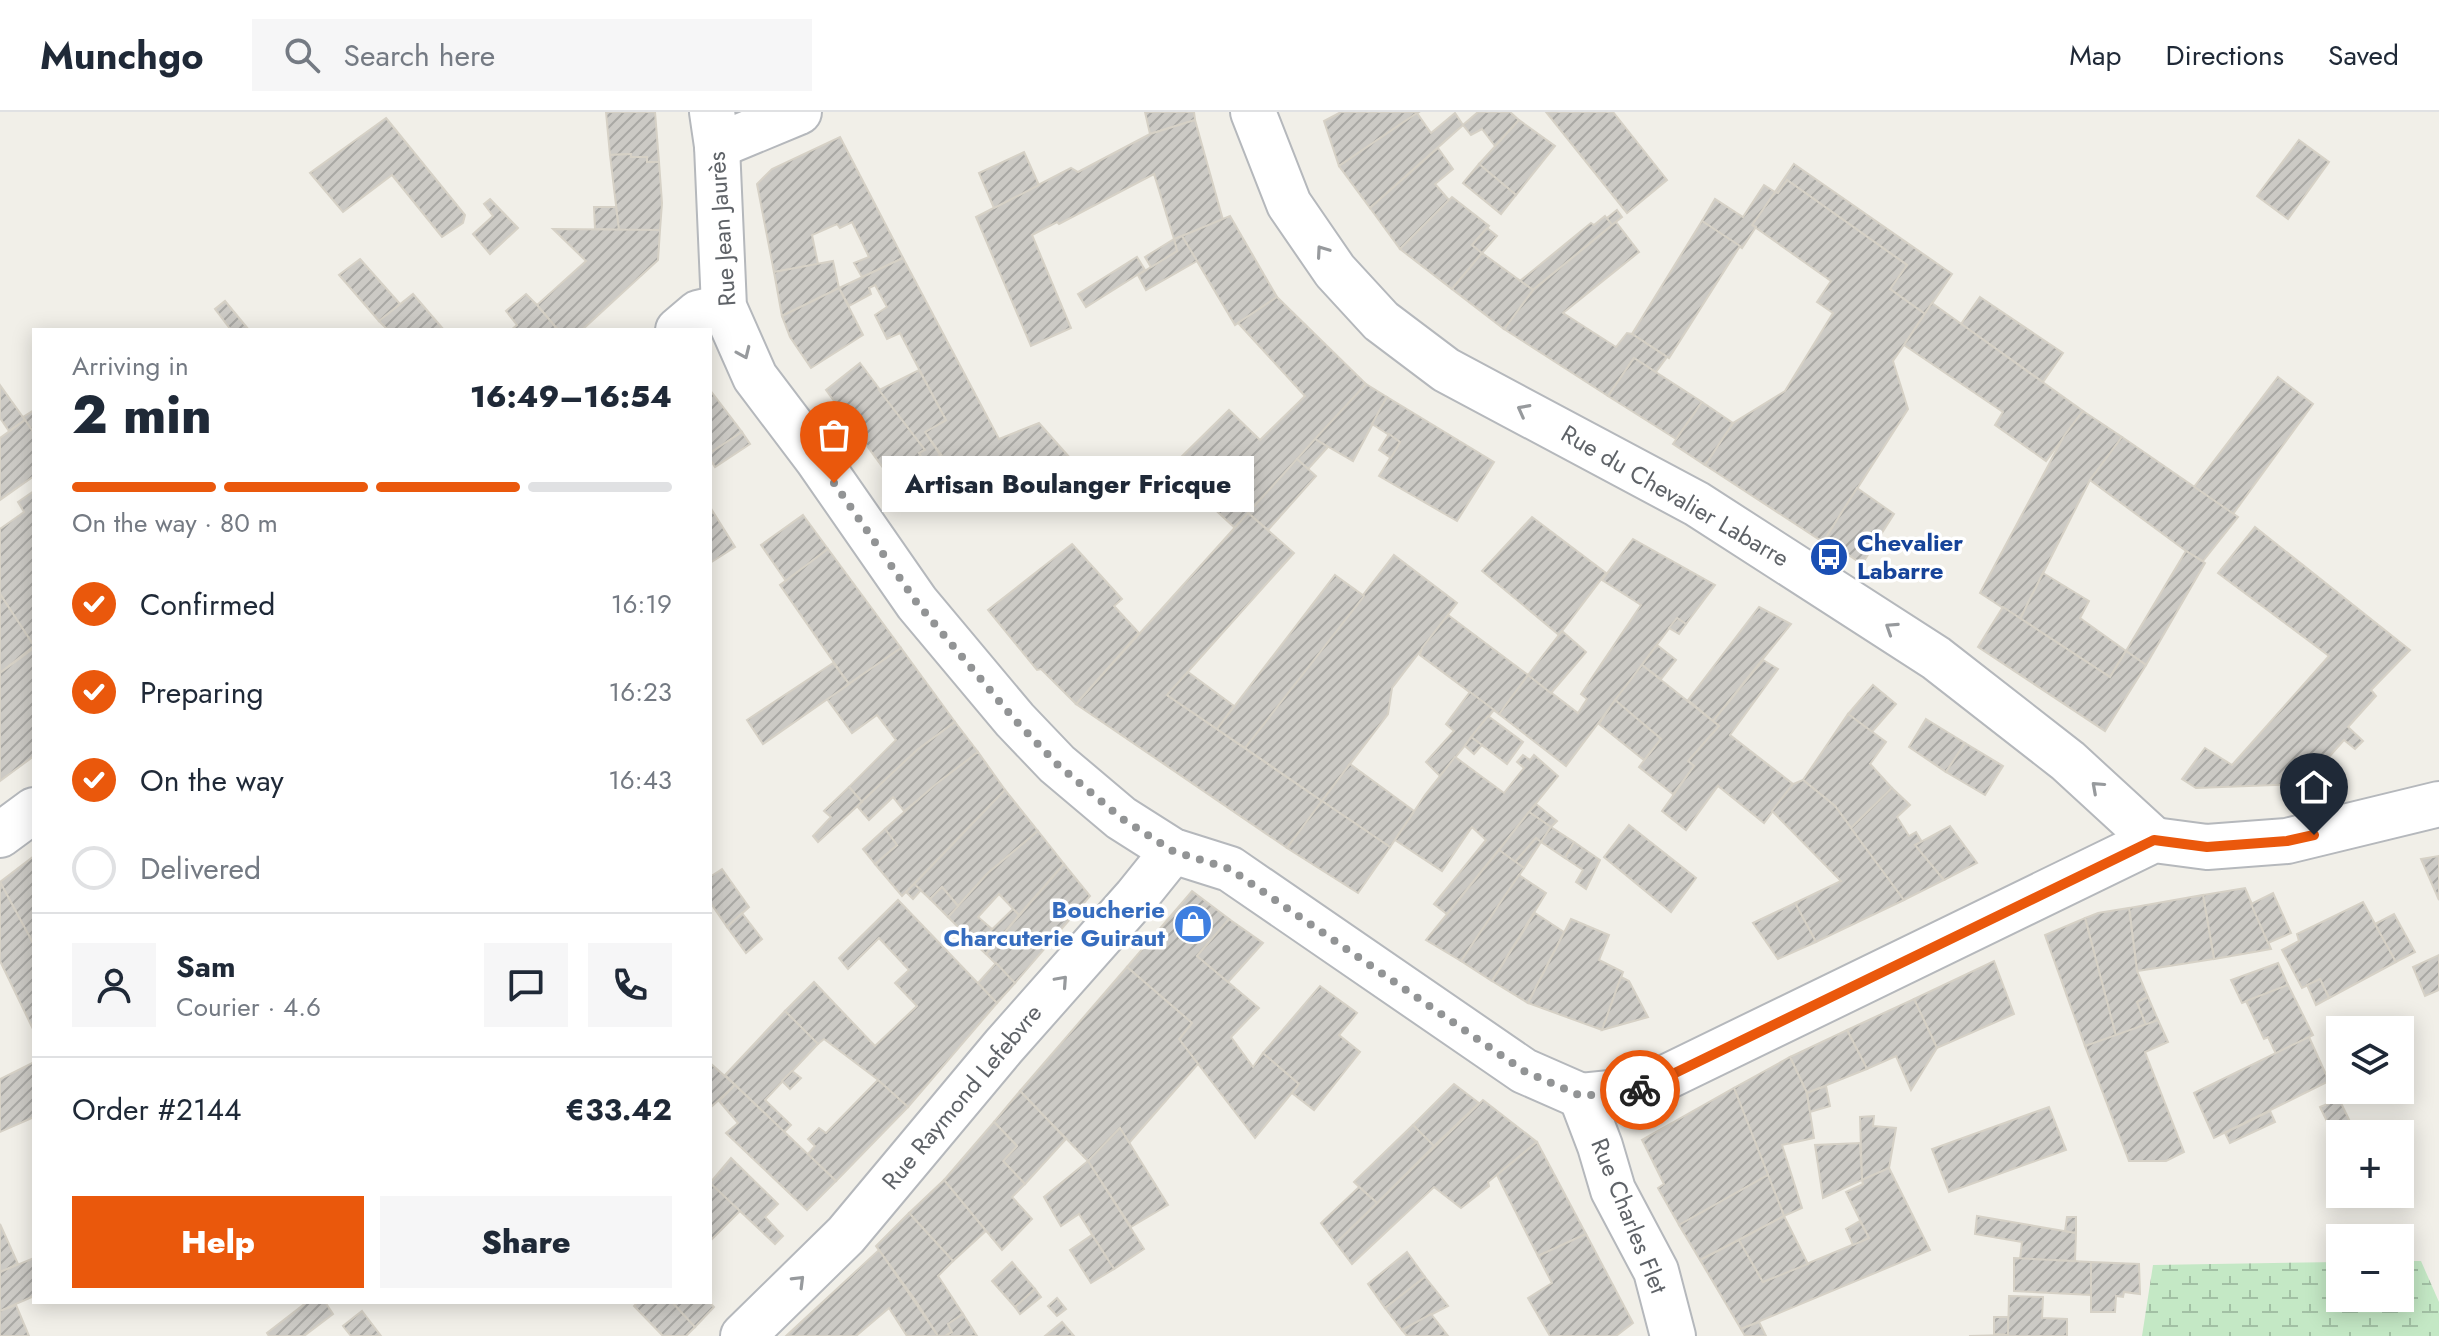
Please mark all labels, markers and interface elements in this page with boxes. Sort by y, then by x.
search box [252,19,812,91]
text: Munchgo [40,28,204,83]
icon: search [280,33,324,77]
text: Search here [344,34,495,77]
text: Map [2069,35,2121,76]
text: Directions [2165,35,2284,76]
text: Saved [2328,35,2399,76]
street label: Rue Jean Jaurès [699,151,744,308]
one-way arrow [1317,246,1332,260]
one-way arrow [734,345,750,359]
text: Arriving in [72,347,189,385]
text: 16:49–16:54 [470,375,672,418]
text: 2 min [72,377,212,453]
pin [800,401,868,483]
one-way arrow [1517,405,1531,420]
icon: bag [812,413,856,457]
street label: Rue du Chevalier Labarre [1555,416,1796,575]
callout: Artisan Boulanger Fricque [882,455,1254,511]
text: Artisan Boulanger Fricque [905,465,1231,503]
text: On the way · 80 m [72,504,278,542]
place label: Chevalier Labarre [1857,525,1963,588]
bus stop icon: Chevalier Labarre [1808,536,1850,578]
icon: check [72,582,116,626]
text: Confirmed [140,583,275,626]
text: 16:19 [611,585,672,623]
one-way arrow [1886,623,1900,638]
icon: check [72,670,116,714]
text: Preparing [140,671,264,714]
text: 16:23 [609,673,672,711]
pin [2280,753,2348,835]
icon: check [72,758,116,802]
text: On the way [140,759,284,802]
text: 16:43 [608,761,672,799]
icon: home [2292,765,2336,809]
one-way arrow [2091,782,2106,797]
text: Delivered [140,847,261,890]
place label: Boucherie Charcuterie Guiraut [943,892,1165,955]
shop icon: Boucherie Charcuterie Guiraut [1172,903,1214,945]
button: person [72,943,156,1027]
button: chat [484,943,568,1027]
button: phone [588,943,672,1027]
text: Sam [176,945,236,988]
one-way arrow [1052,975,1067,990]
text: Courier · 4.6 [176,988,321,1026]
street label: Rue Raymond Lefebvre [873,996,1050,1197]
map controls [2326,1016,2414,1312]
button: layers [2326,1016,2414,1104]
courier [1600,1050,1680,1130]
icon: bike [1618,1068,1662,1112]
text: Order #2144 [72,1088,242,1131]
text: €33.42 [565,1088,672,1131]
button: + [2326,1120,2414,1208]
street label: Rue Charles Flet [1582,1133,1677,1299]
button: Help [72,1196,364,1288]
button: Share [380,1196,672,1288]
button: − [2326,1224,2414,1312]
one-way arrow [790,1276,804,1290]

